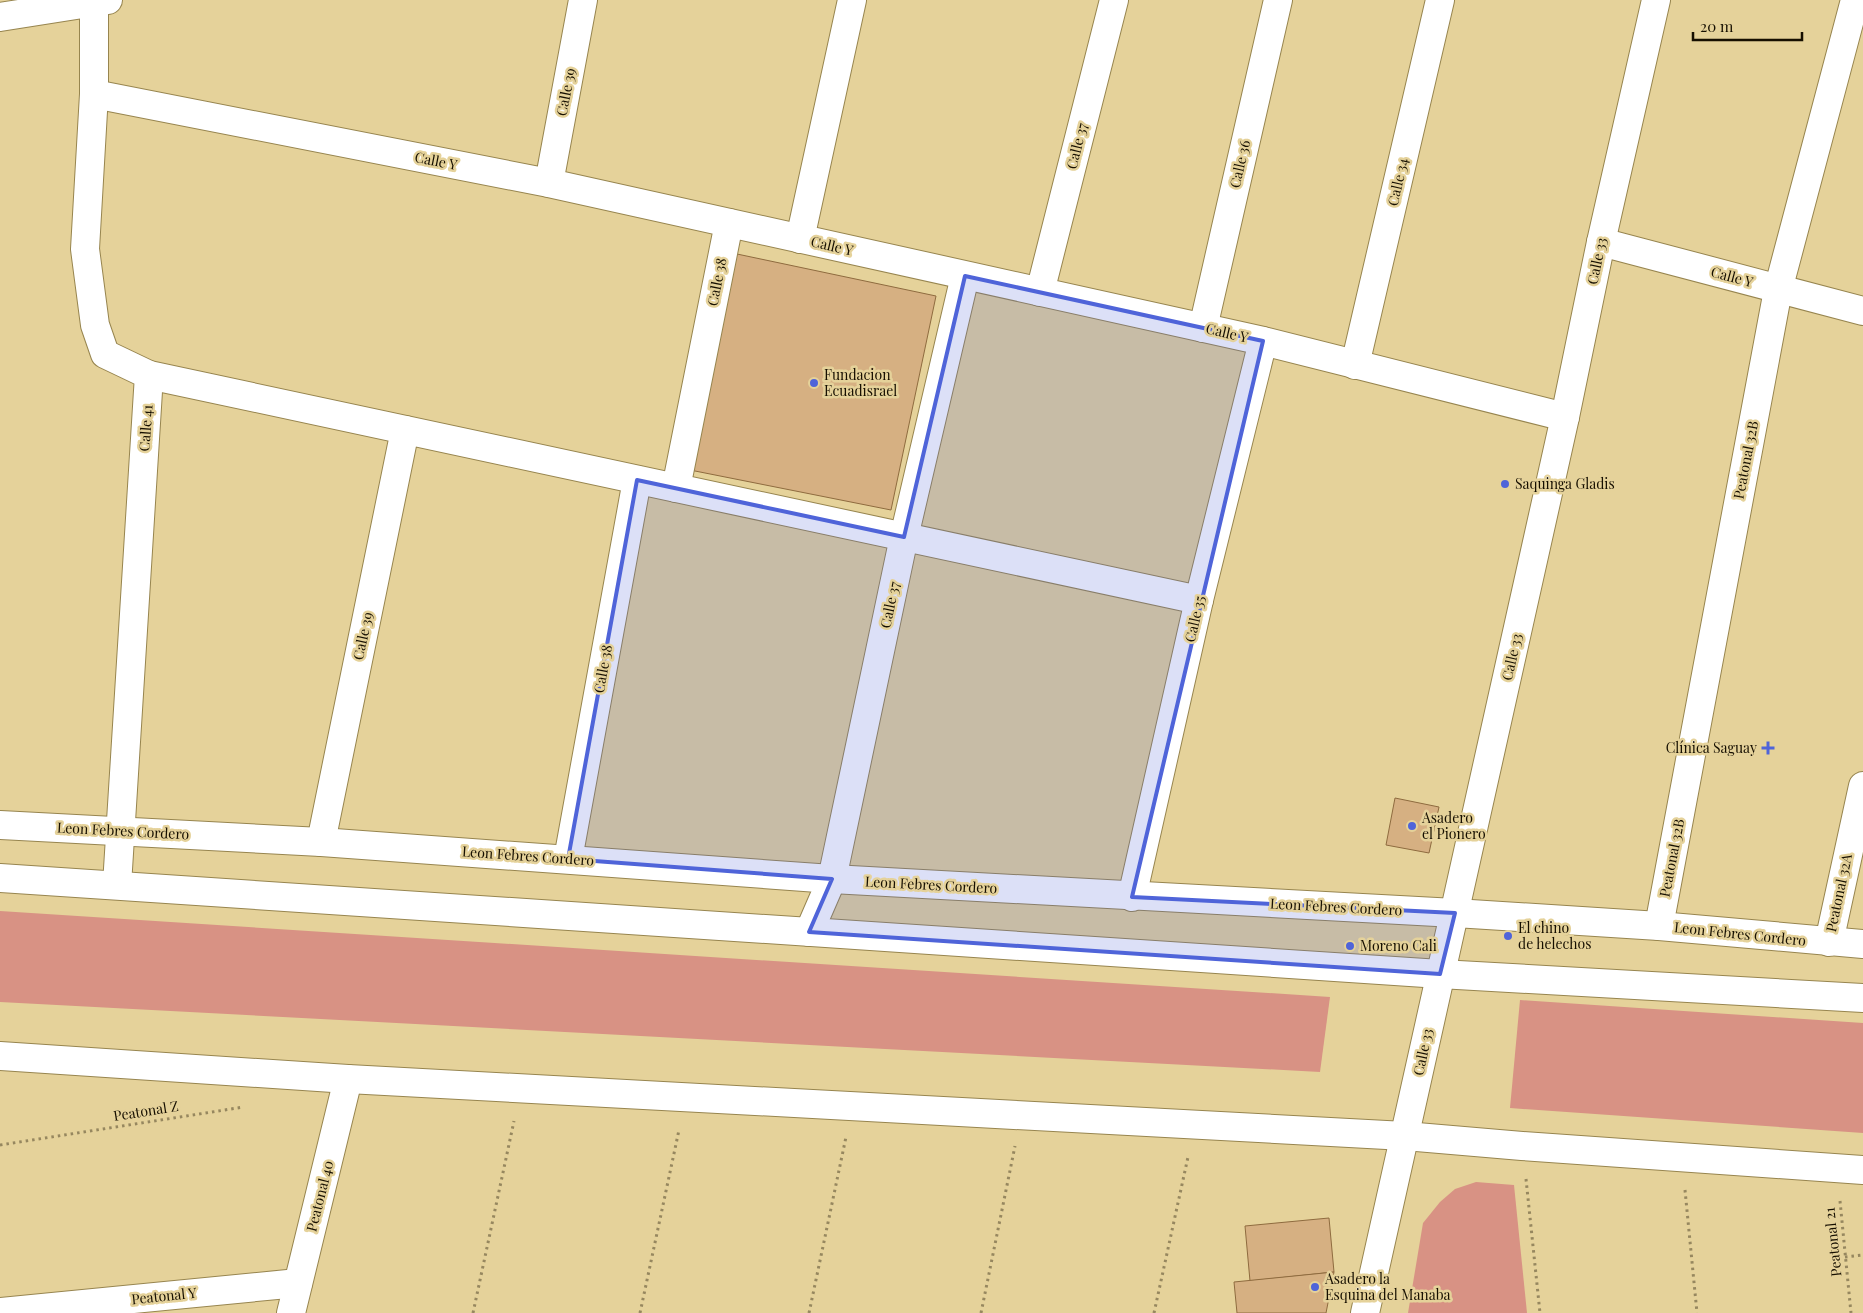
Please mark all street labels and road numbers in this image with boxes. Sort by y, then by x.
street label: Calle 39 [552,66,579,118]
street label: Calle 37 [1062,120,1091,171]
street label: Calle 36 [1225,138,1254,190]
street label: Calle Y [413,147,460,174]
street label: Calle 34 [1383,156,1412,208]
street label: Calle Y [809,231,856,260]
street label: Calle 33 [1582,236,1611,286]
street label: Calle 38 [703,256,730,308]
street label: Calle Y [1709,262,1756,291]
street label: Calle Y [1204,318,1251,347]
street label: Calle 41 [134,404,157,452]
street label: Peatonal 32B [1729,419,1762,501]
street label: Calle 37 [875,580,904,630]
street label: Calle 35 [1180,594,1209,644]
street label: Calle 39 [348,610,377,662]
street label: Calle 33 [1497,632,1526,682]
street label: Calle 38 [589,643,616,695]
street label: Peatonal 32B [1655,817,1688,899]
street label: Leon Febres Cordero [56,818,190,843]
street label: Leon Febres Cordero [461,841,595,870]
street label: Peatonal 32A [1821,852,1856,934]
street label: Leon Febres Cordero [864,872,998,897]
street label: Leon Febres Cordero [1269,894,1403,919]
street label: Leon Febres Cordero [1673,917,1807,950]
street label: Calle 33 [1408,1027,1437,1077]
street label: Peatonal Z [112,1096,180,1125]
street label: Peatonal 40 [302,1158,338,1233]
street label: Peatonal 21 [1819,1207,1846,1278]
street label: Peatonal Y [130,1283,198,1308]

